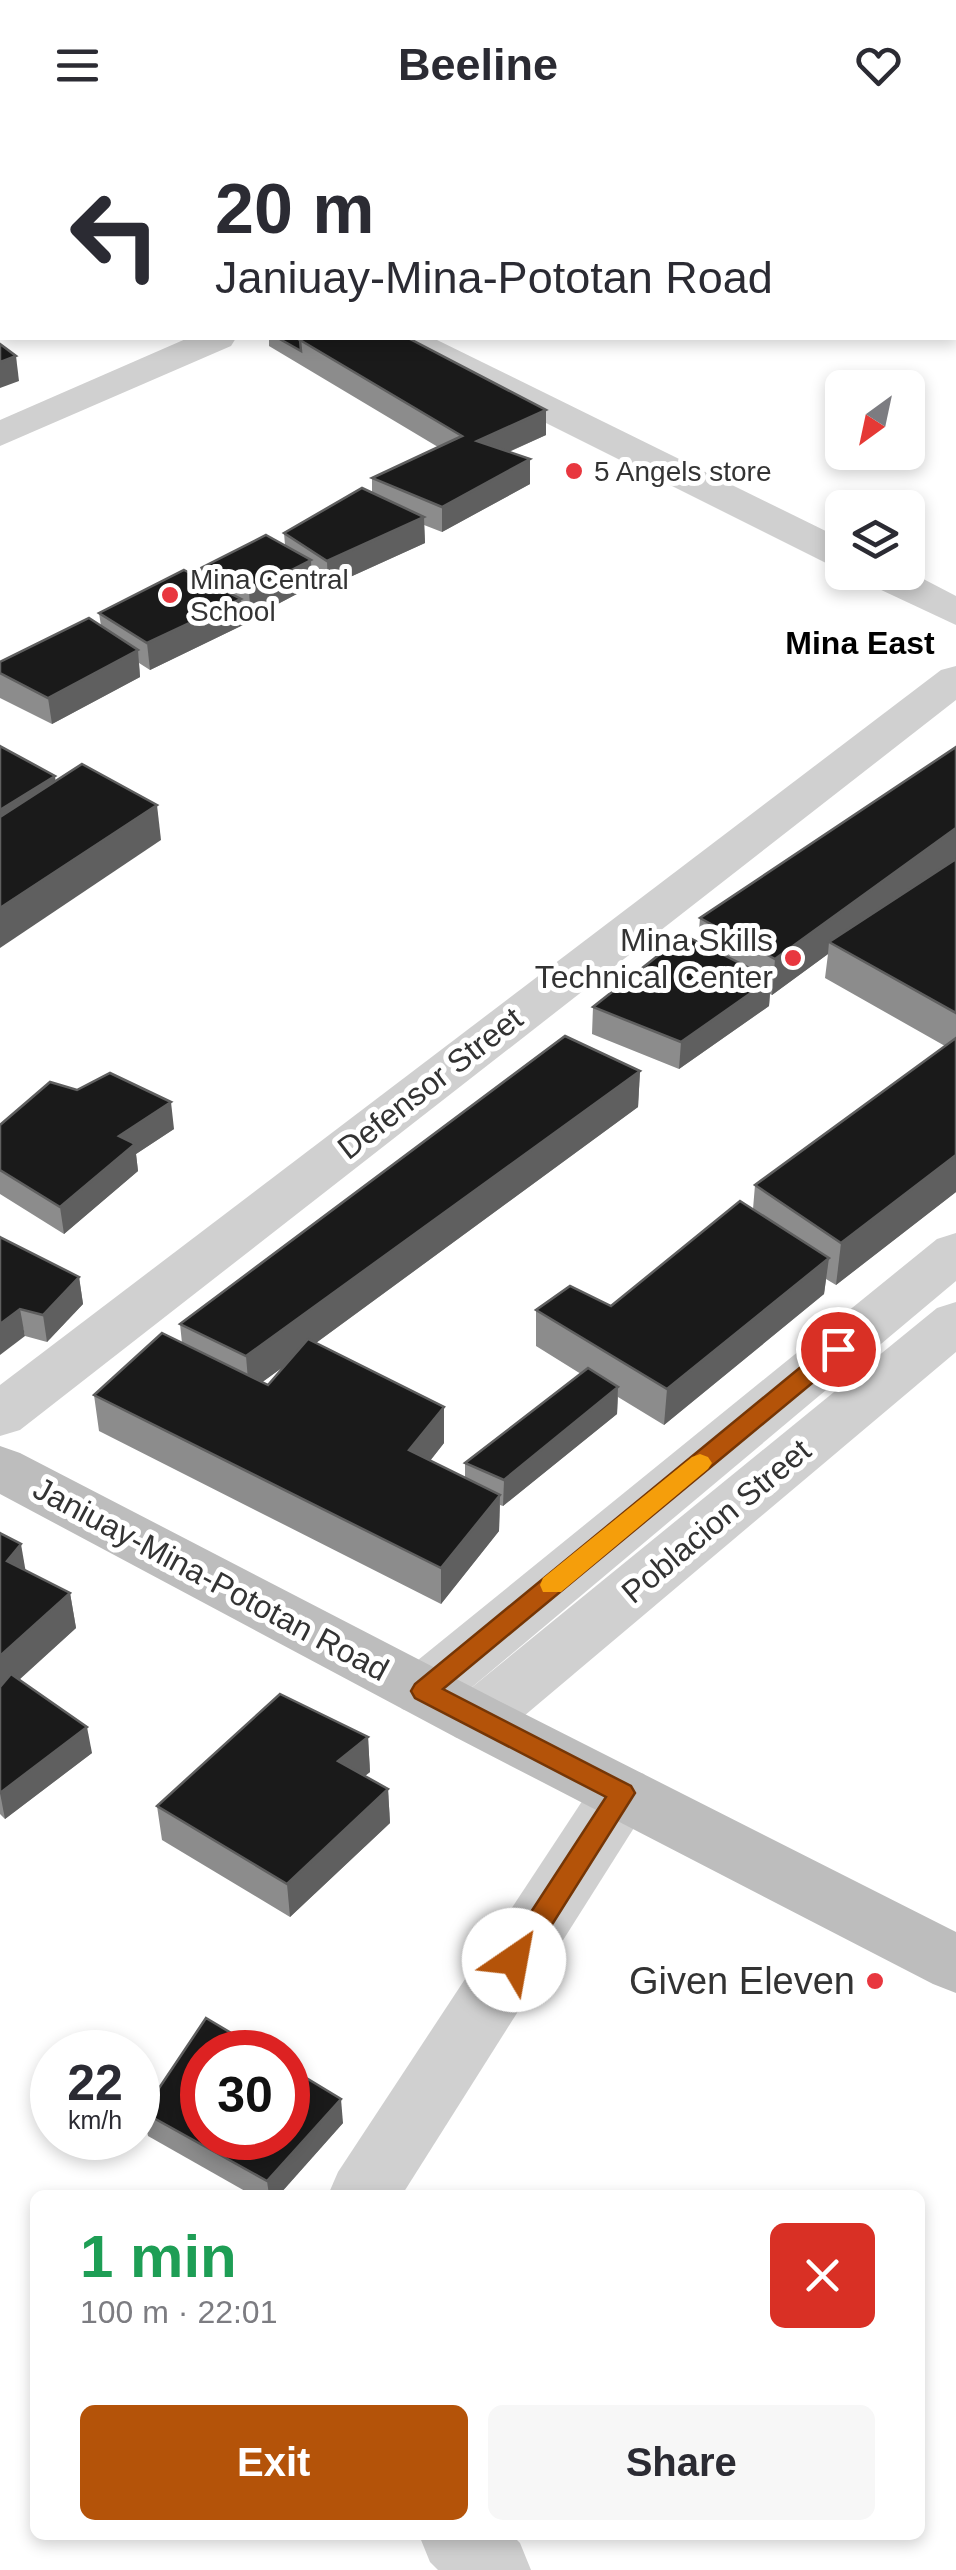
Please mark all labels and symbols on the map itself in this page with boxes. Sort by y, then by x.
north arrow [825,370,925,470]
place label: 5 Angels store [594,456,771,487]
marker: 5 Angels store [563,460,585,482]
place label: Mina Central School [190,564,349,627]
marker: Mina Central School [159,584,181,606]
district label: Mina East [785,625,935,661]
place label: Mina Skills Technical Center [535,922,773,995]
marker: Mina Skills Technical Center [782,947,804,969]
street label: Defensor Street [331,1000,529,1166]
pin [796,1307,881,1392]
street label: Poblacion Street [614,1432,818,1610]
street label: Janiuay-Mina-Pototan Road [27,1470,395,1688]
position arrow [462,1908,566,2012]
place label: Given Eleven [629,1960,855,2002]
marker: Given Eleven [864,1970,886,1992]
speed limit sign: 30 [180,2030,310,2160]

